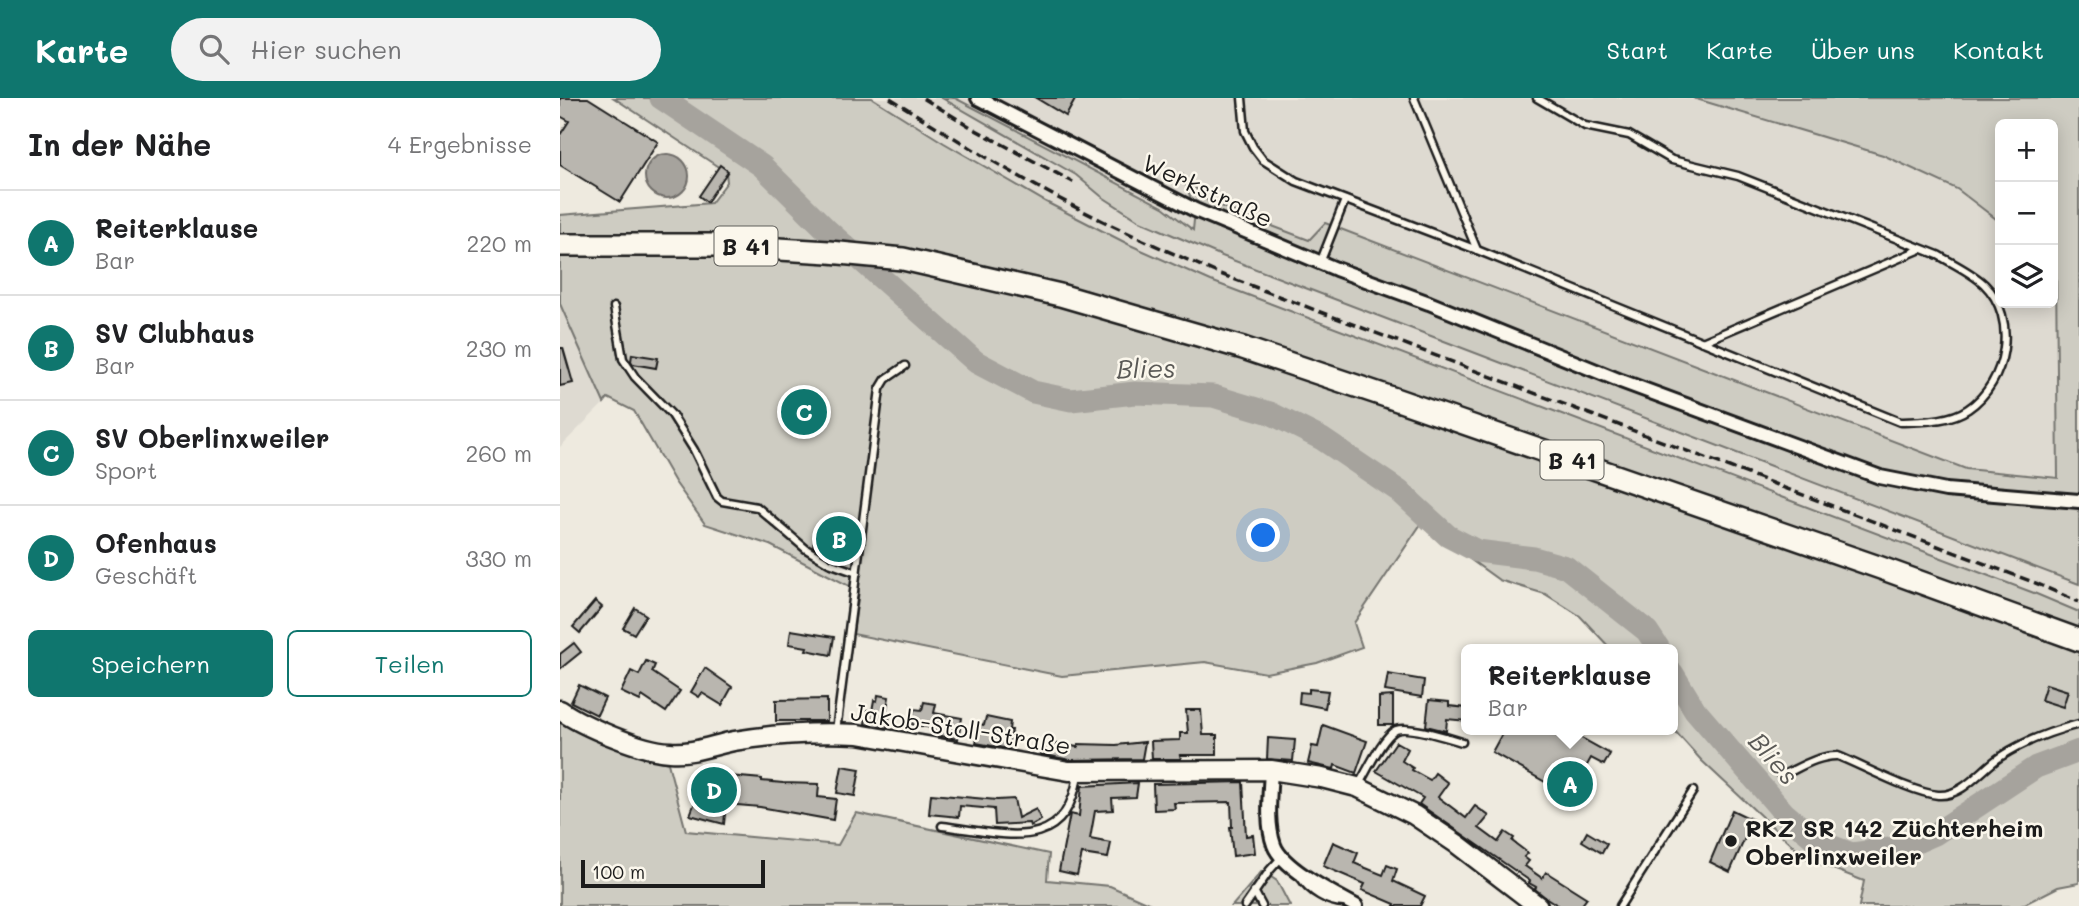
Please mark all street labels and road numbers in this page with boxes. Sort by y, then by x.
street label: Werkstraße [1138,146,1278,234]
road number: B 41 [714,226,778,266]
road number: B 41 [1541,440,1604,480]
street label: Jakob-Stoll-Straße [849,695,1073,761]

